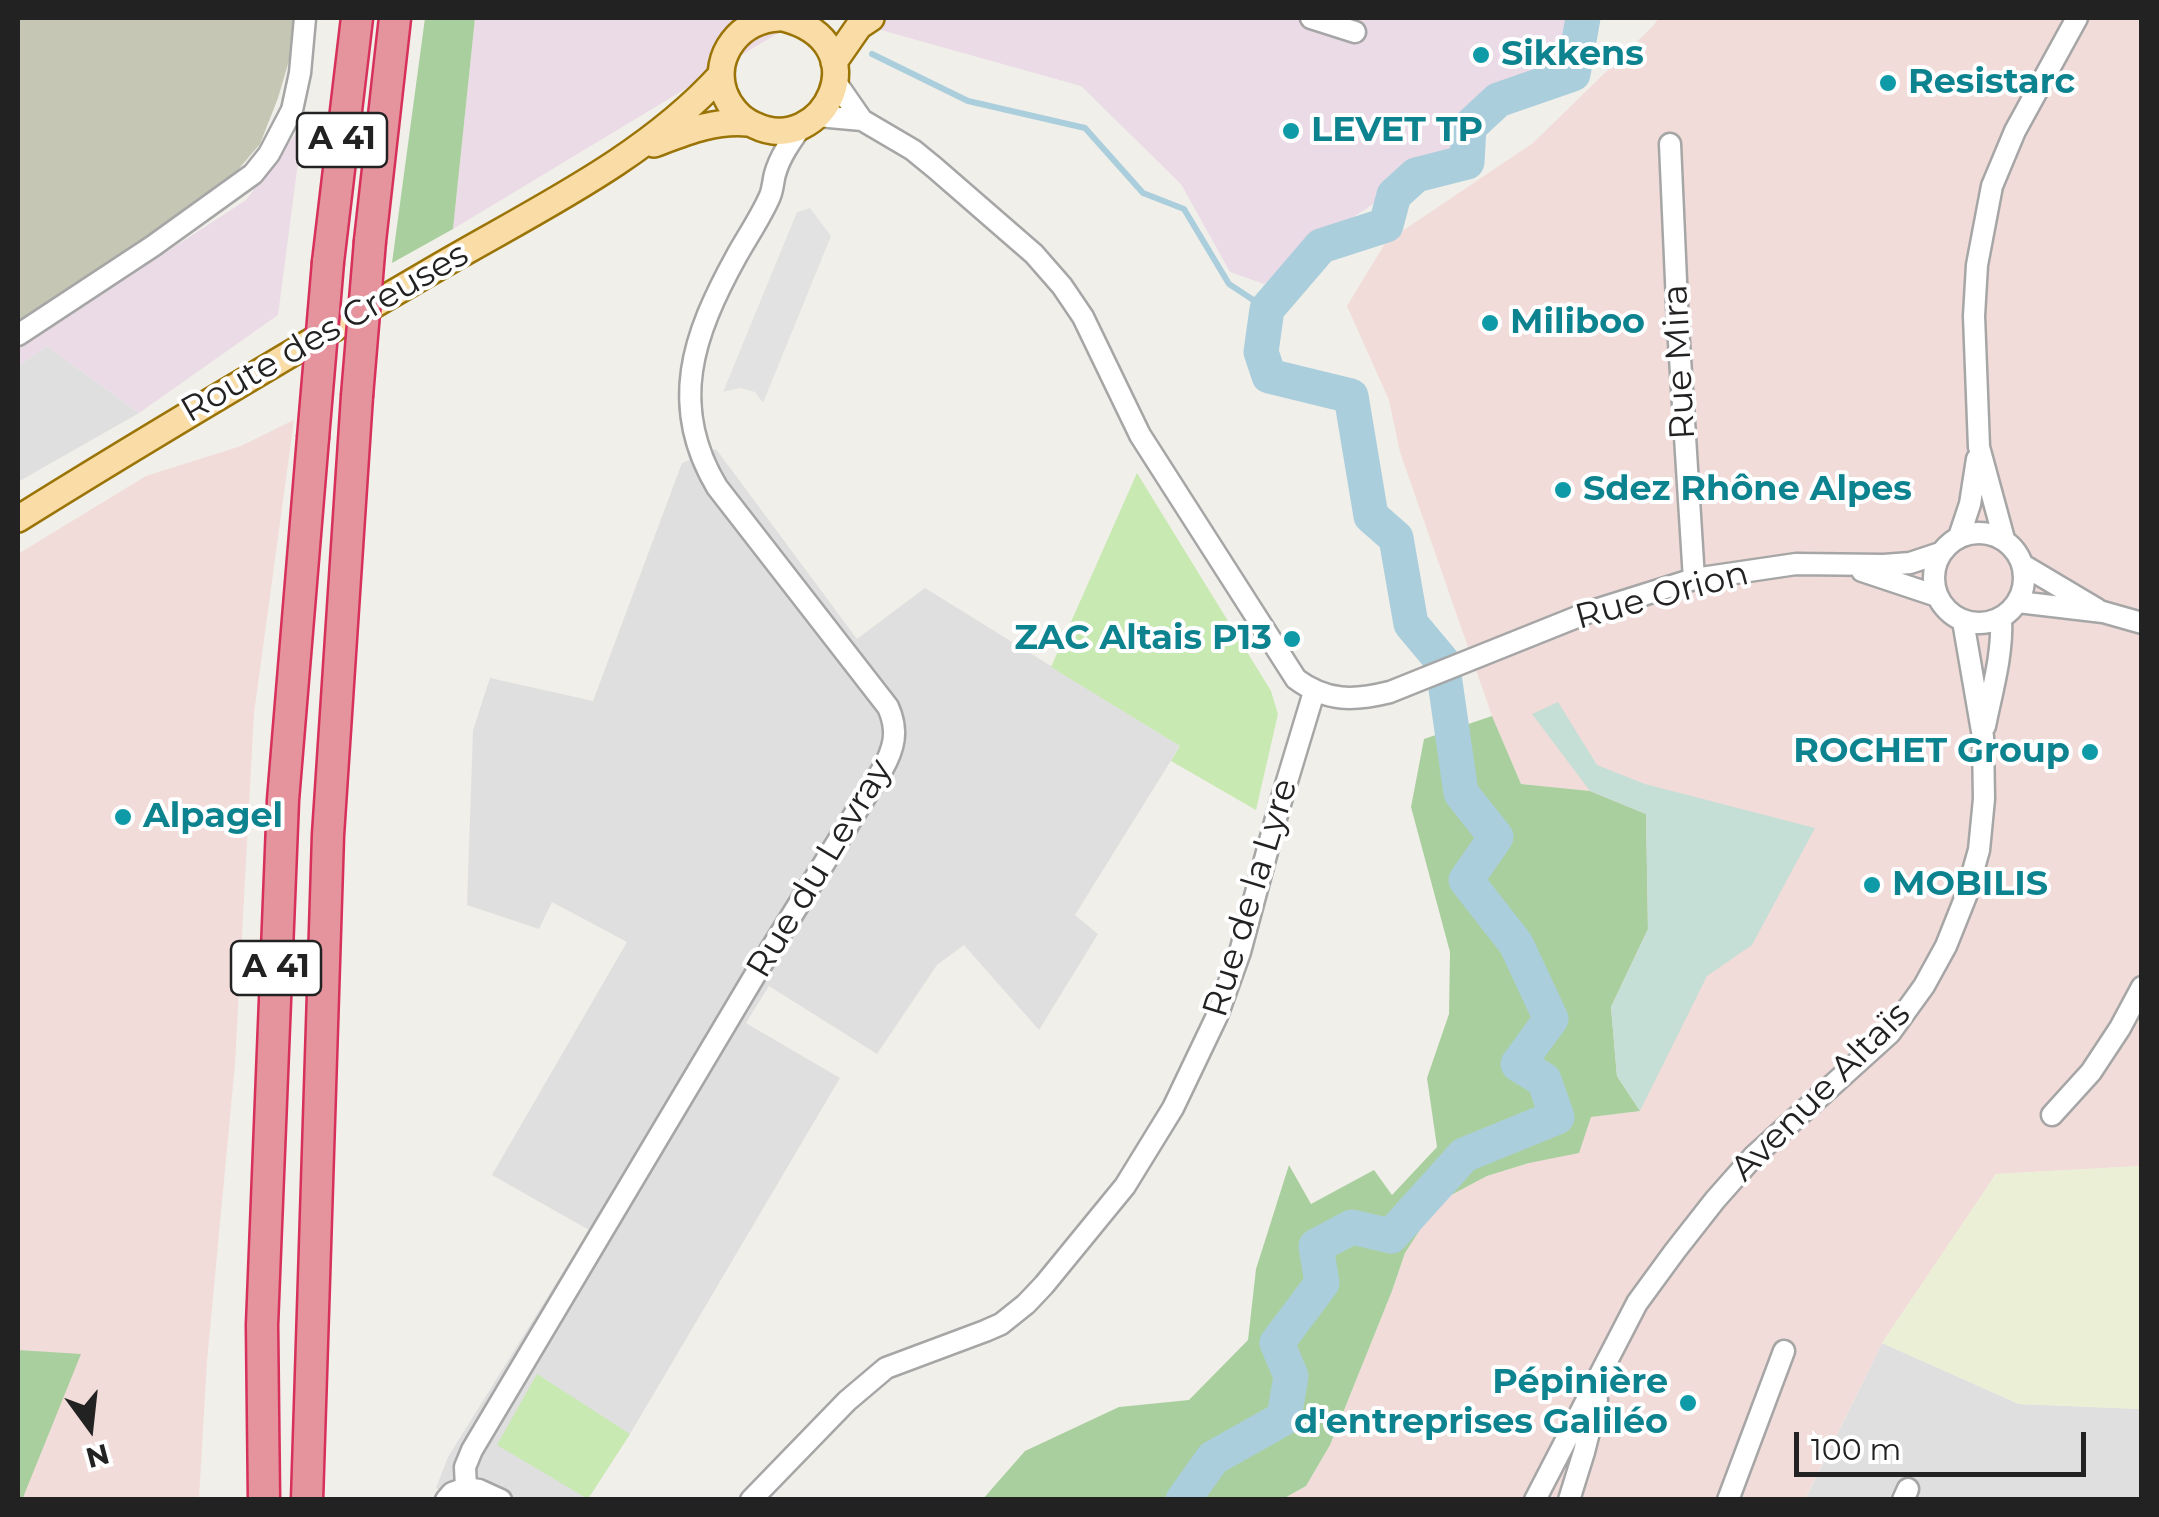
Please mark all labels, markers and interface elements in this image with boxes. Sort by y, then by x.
place label: Sikkens [1501,34,1644,76]
marker: Sikkens [1470,44,1492,66]
place label: Resistarc [1908,62,2075,104]
marker: Resistarc [1877,72,1899,94]
place label: LEVET TP [1311,110,1483,152]
road number: A 41 [297,113,387,167]
marker: LEVET TP [1280,120,1302,142]
street label: Route des Creuses [174,234,476,432]
street label: Rue Mira [1655,283,1705,441]
place label: Miliboo [1510,302,1645,344]
marker: Miliboo [1479,312,1501,334]
place label: Sdez Rhône Alpes [1583,469,1912,511]
marker: Sdez Rhône Alpes [1552,479,1574,501]
street label: Rue Orion [1571,553,1753,639]
place label: ZAC Altais P13 [1014,618,1272,660]
marker: ZAC Altais P13 [1281,628,1303,650]
place label: ROCHET Group [1793,731,2070,773]
marker: ROCHET Group [2079,741,2101,763]
street label: Rue du Levray [738,752,902,986]
street label: Rue de la Lyre [1195,774,1307,1022]
place label: Alpagel [143,796,283,838]
marker: Alpagel [112,806,134,828]
place label: MOBILIS [1892,864,2048,906]
marker: MOBILIS [1861,874,1883,896]
road number: A 41 [231,941,321,995]
street label: Avenue Altaïs [1723,994,1919,1190]
place label: Pépinière d'entreprises Galiléo [1294,1362,1668,1444]
north arrow [40,1377,140,1477]
marker: Pépinière d'entreprises Galiléo [1677,1392,1699,1414]
scale bar [1799,1412,2092,1474]
text: 100 m [1811,1431,1901,1468]
text: N [82,1437,113,1475]

